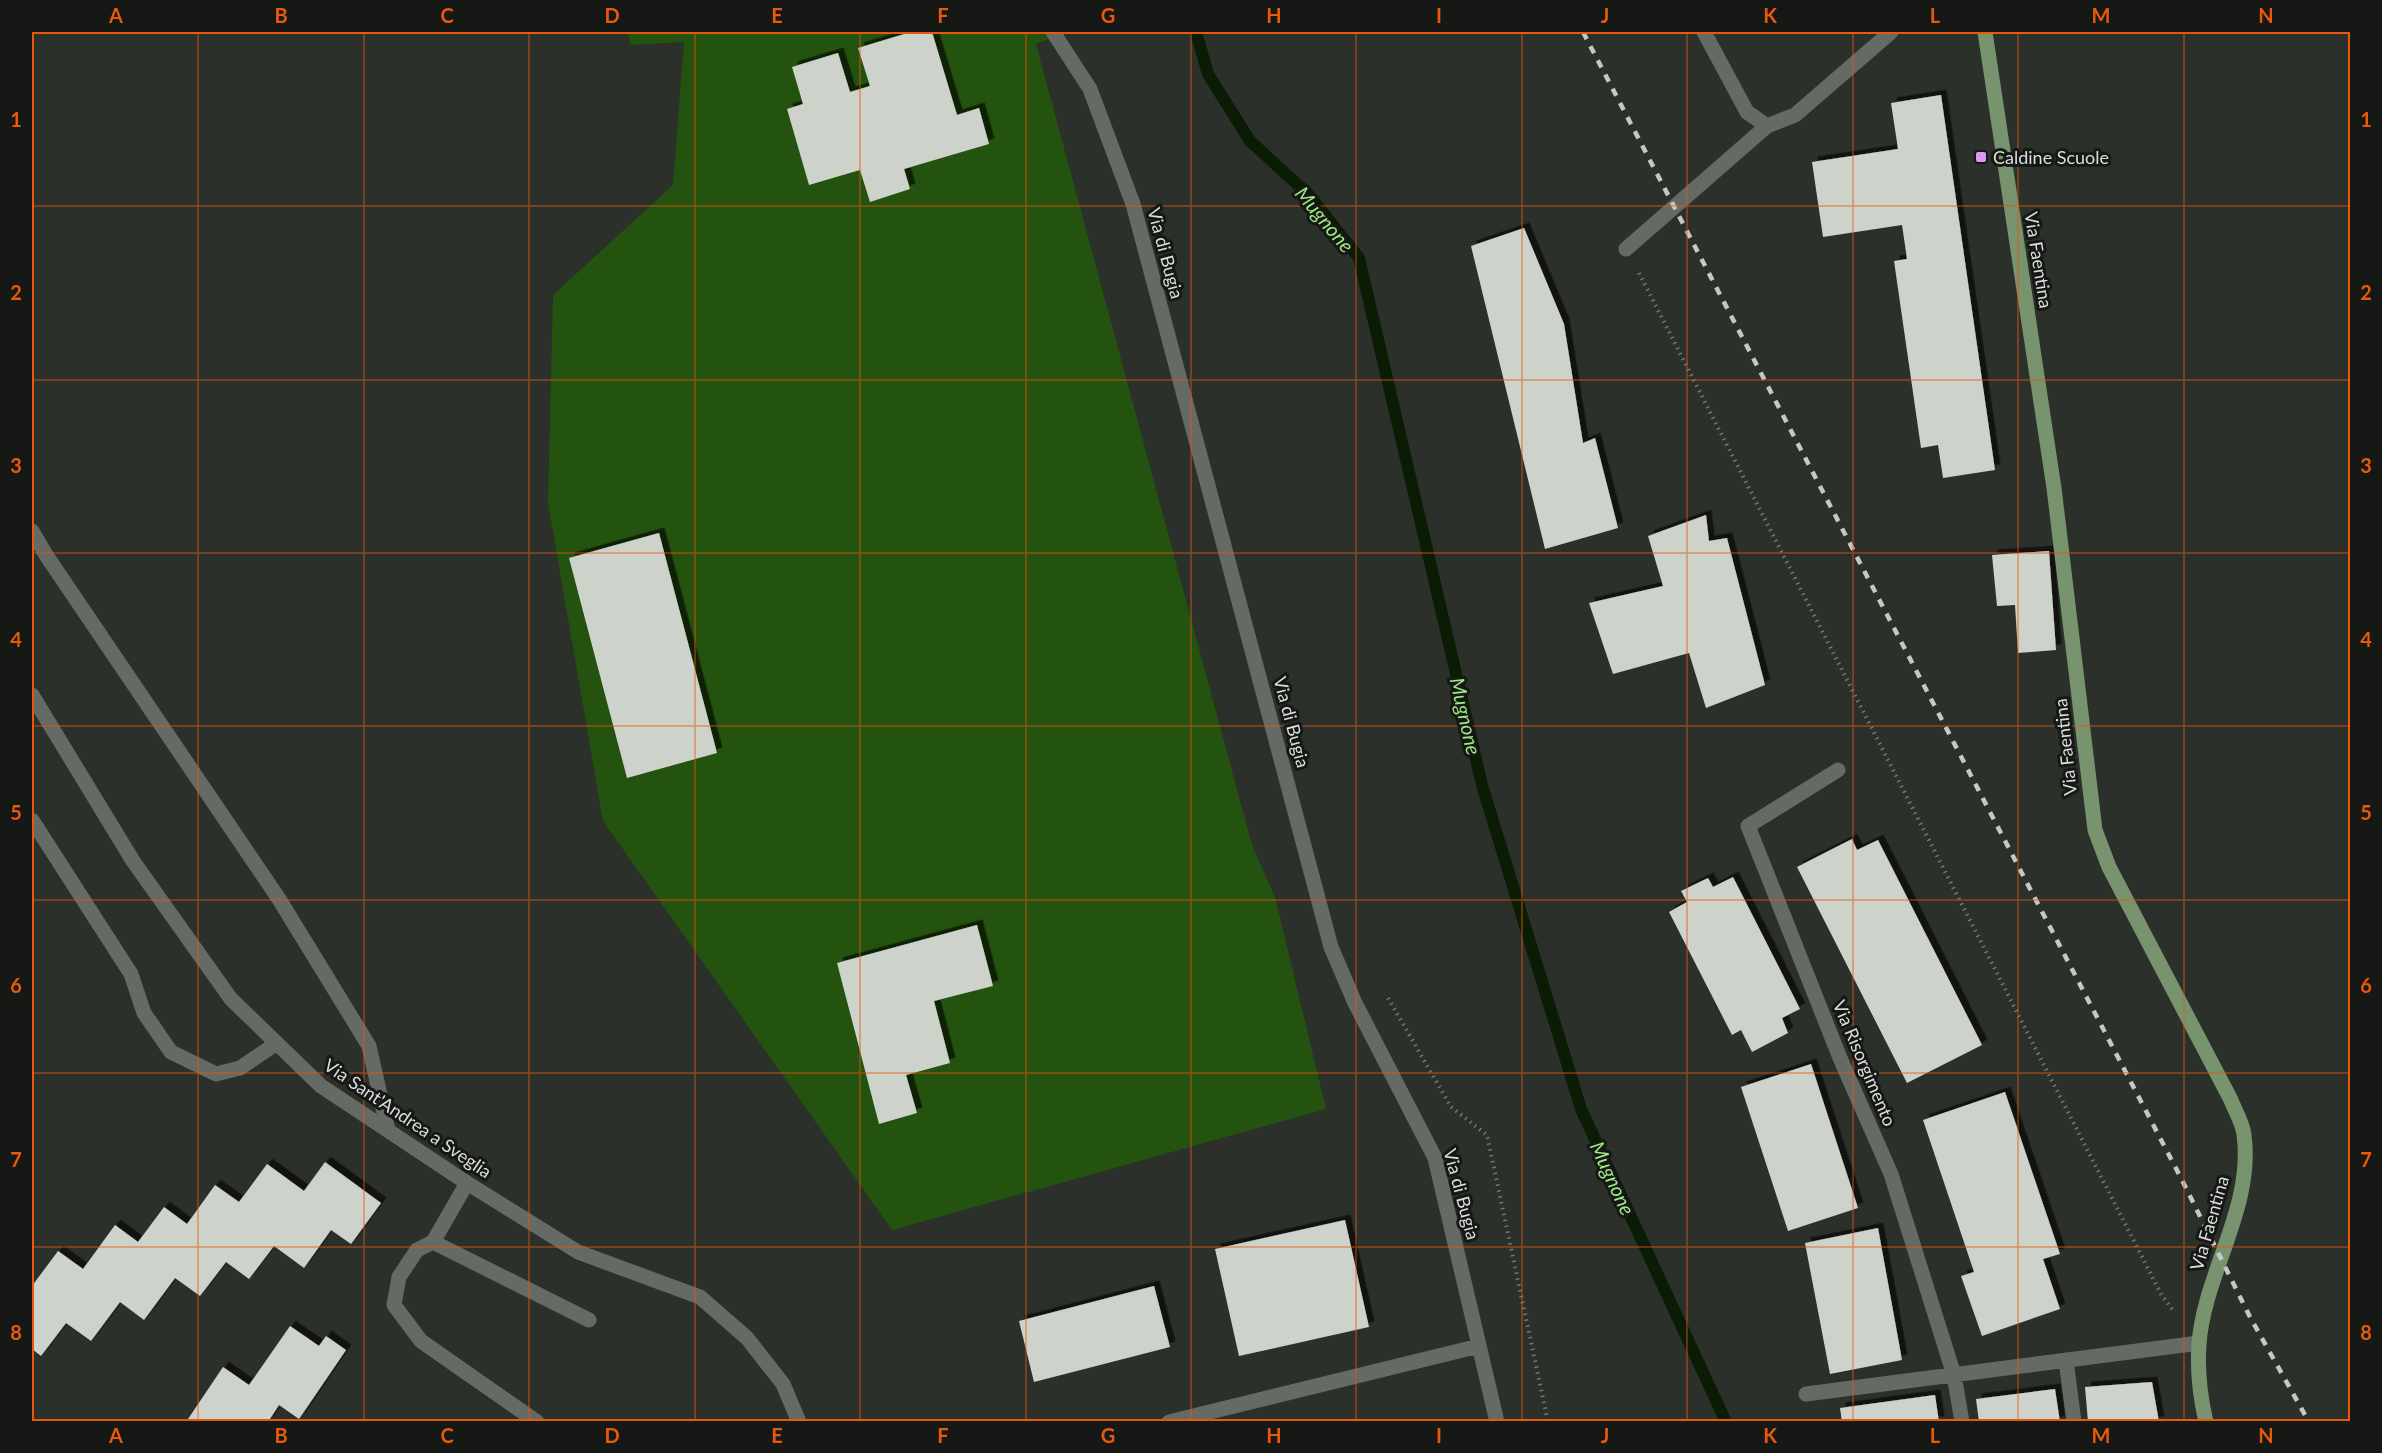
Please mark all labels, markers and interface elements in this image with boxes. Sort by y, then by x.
text: A [108,3,123,27]
text: B [274,3,288,27]
text: C [440,3,454,27]
text: D [604,3,620,27]
text: E [771,3,783,27]
text: F [937,3,949,27]
text: G [1101,3,1115,27]
text: H [1266,3,1282,27]
text: I [1436,3,1442,27]
text: J [1601,3,1609,27]
text: K [1763,3,1777,27]
text: L [1930,3,1941,27]
text: M [2092,3,2110,27]
text: N [2258,3,2274,27]
text: 1 [10,107,22,131]
text: 1 [2360,107,2372,131]
place label: Caldine Scuole [1993,146,2109,168]
marker: Caldine Scuole [1974,150,1988,164]
water label: Mugnone [1291,181,1359,257]
street label: Via di Bugia [1143,205,1189,301]
street label: Via Faentina [2021,210,2057,310]
text: 2 [10,280,22,304]
text: 2 [2360,280,2372,304]
text: 3 [10,453,22,477]
text: 3 [2360,453,2372,477]
text: 4 [10,627,22,651]
text: 4 [2360,627,2372,651]
street label: Via di Bugia [1269,674,1315,770]
water label: Mugnone [1445,675,1487,757]
street label: Via Faentina [2049,697,2081,797]
text: 5 [10,800,22,824]
text: 5 [2360,800,2372,824]
text: 6 [10,973,22,997]
text: 6 [2360,973,2372,997]
street label: Via Risorgimento [1829,997,1901,1129]
street label: Via Sant'Andrea a Sveglia [320,1054,496,1182]
water label: Mugnone [1586,1137,1640,1219]
street label: Via di Bugia [1439,1146,1485,1242]
text: 7 [10,1147,22,1171]
text: 7 [2360,1147,2372,1171]
street label: Via Faentina [2185,1173,2233,1273]
text: 8 [10,1320,22,1344]
text: 8 [2360,1320,2372,1344]
text: A [108,1423,123,1447]
text: B [274,1423,288,1447]
text: C [440,1423,454,1447]
text: D [604,1423,620,1447]
text: E [771,1423,783,1447]
text: F [937,1423,949,1447]
text: G [1101,1423,1115,1447]
text: H [1266,1423,1282,1447]
text: I [1436,1423,1442,1447]
text: J [1601,1423,1609,1447]
text: K [1763,1423,1777,1447]
text: L [1930,1423,1941,1447]
text: M [2092,1423,2110,1447]
text: N [2258,1423,2274,1447]

